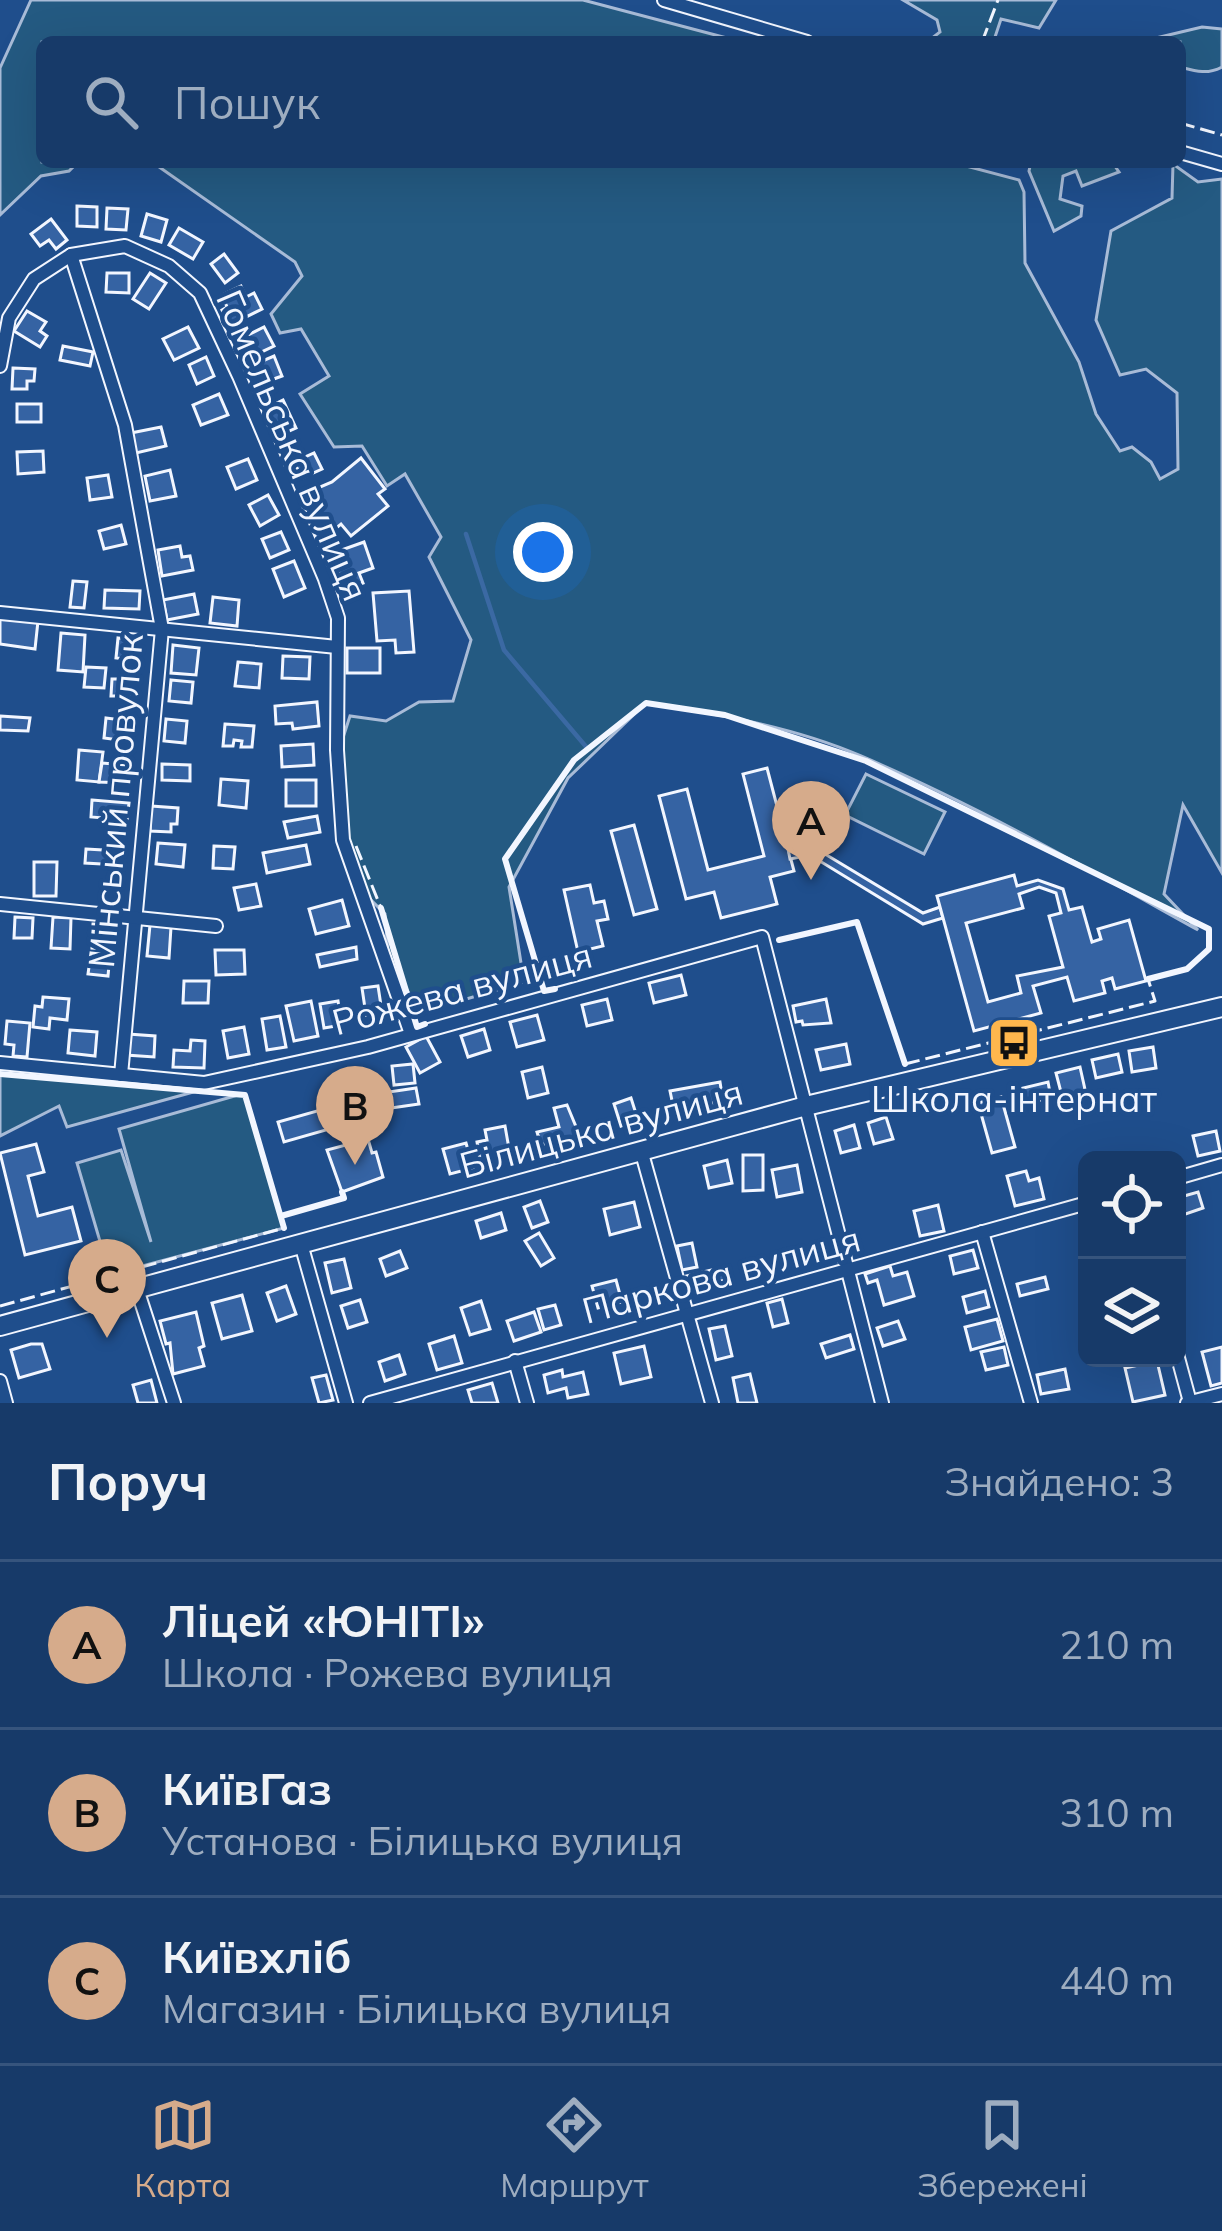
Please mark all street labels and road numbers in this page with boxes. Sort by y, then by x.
street label: Гомельська вулиця [207,283,379,607]
street label: Мінський провулок [78,632,152,970]
street label: Рожева вулиця [327,932,597,1044]
street label: Білицька вулиця [455,1069,747,1187]
street label: Паркова вулиця [577,1215,865,1333]

